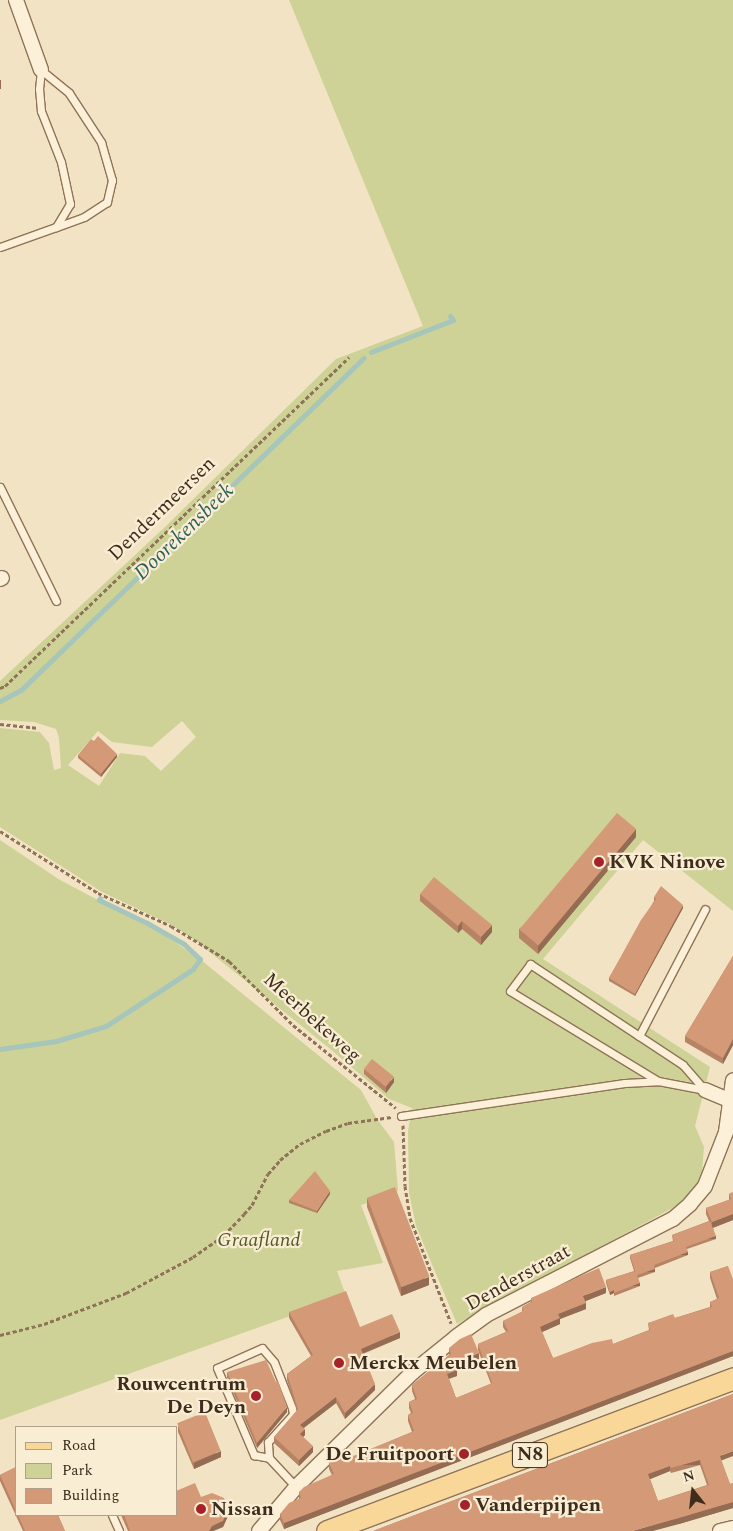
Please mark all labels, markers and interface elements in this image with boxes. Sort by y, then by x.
street label: Dendermeersen [103,452,221,566]
water label: Doorekensbeek [129,478,239,586]
place label: KVK Ninove [609,850,725,874]
marker: KVK Ninove [593,856,605,868]
street label: Meerbekeweg [258,968,366,1068]
park label: Graafland [217,1228,301,1252]
street label: Denderstraat [461,1239,575,1317]
place label: Merckx Meubelen [349,1351,517,1375]
marker: Merckx Meubelen [333,1357,345,1369]
place label: Rouwcentrum De Deyn [116,1372,246,1419]
marker: Rouwcentrum De Deyn [250,1390,262,1402]
legend [15,1426,178,1516]
text: Road [62,1434,96,1457]
road number: N8 [511,1438,549,1472]
place label: De Fruitpoort [325,1442,454,1466]
marker: De Fruitpoort [458,1448,470,1460]
text: Park [62,1459,93,1482]
text: N [680,1464,697,1488]
north arrow [668,1466,718,1516]
text: Building [62,1484,119,1507]
place label: Vanderpijpen [475,1493,601,1517]
place label: Nissan [211,1497,274,1521]
marker: Vanderpijpen [459,1499,471,1511]
marker: Nissan [195,1503,207,1515]

